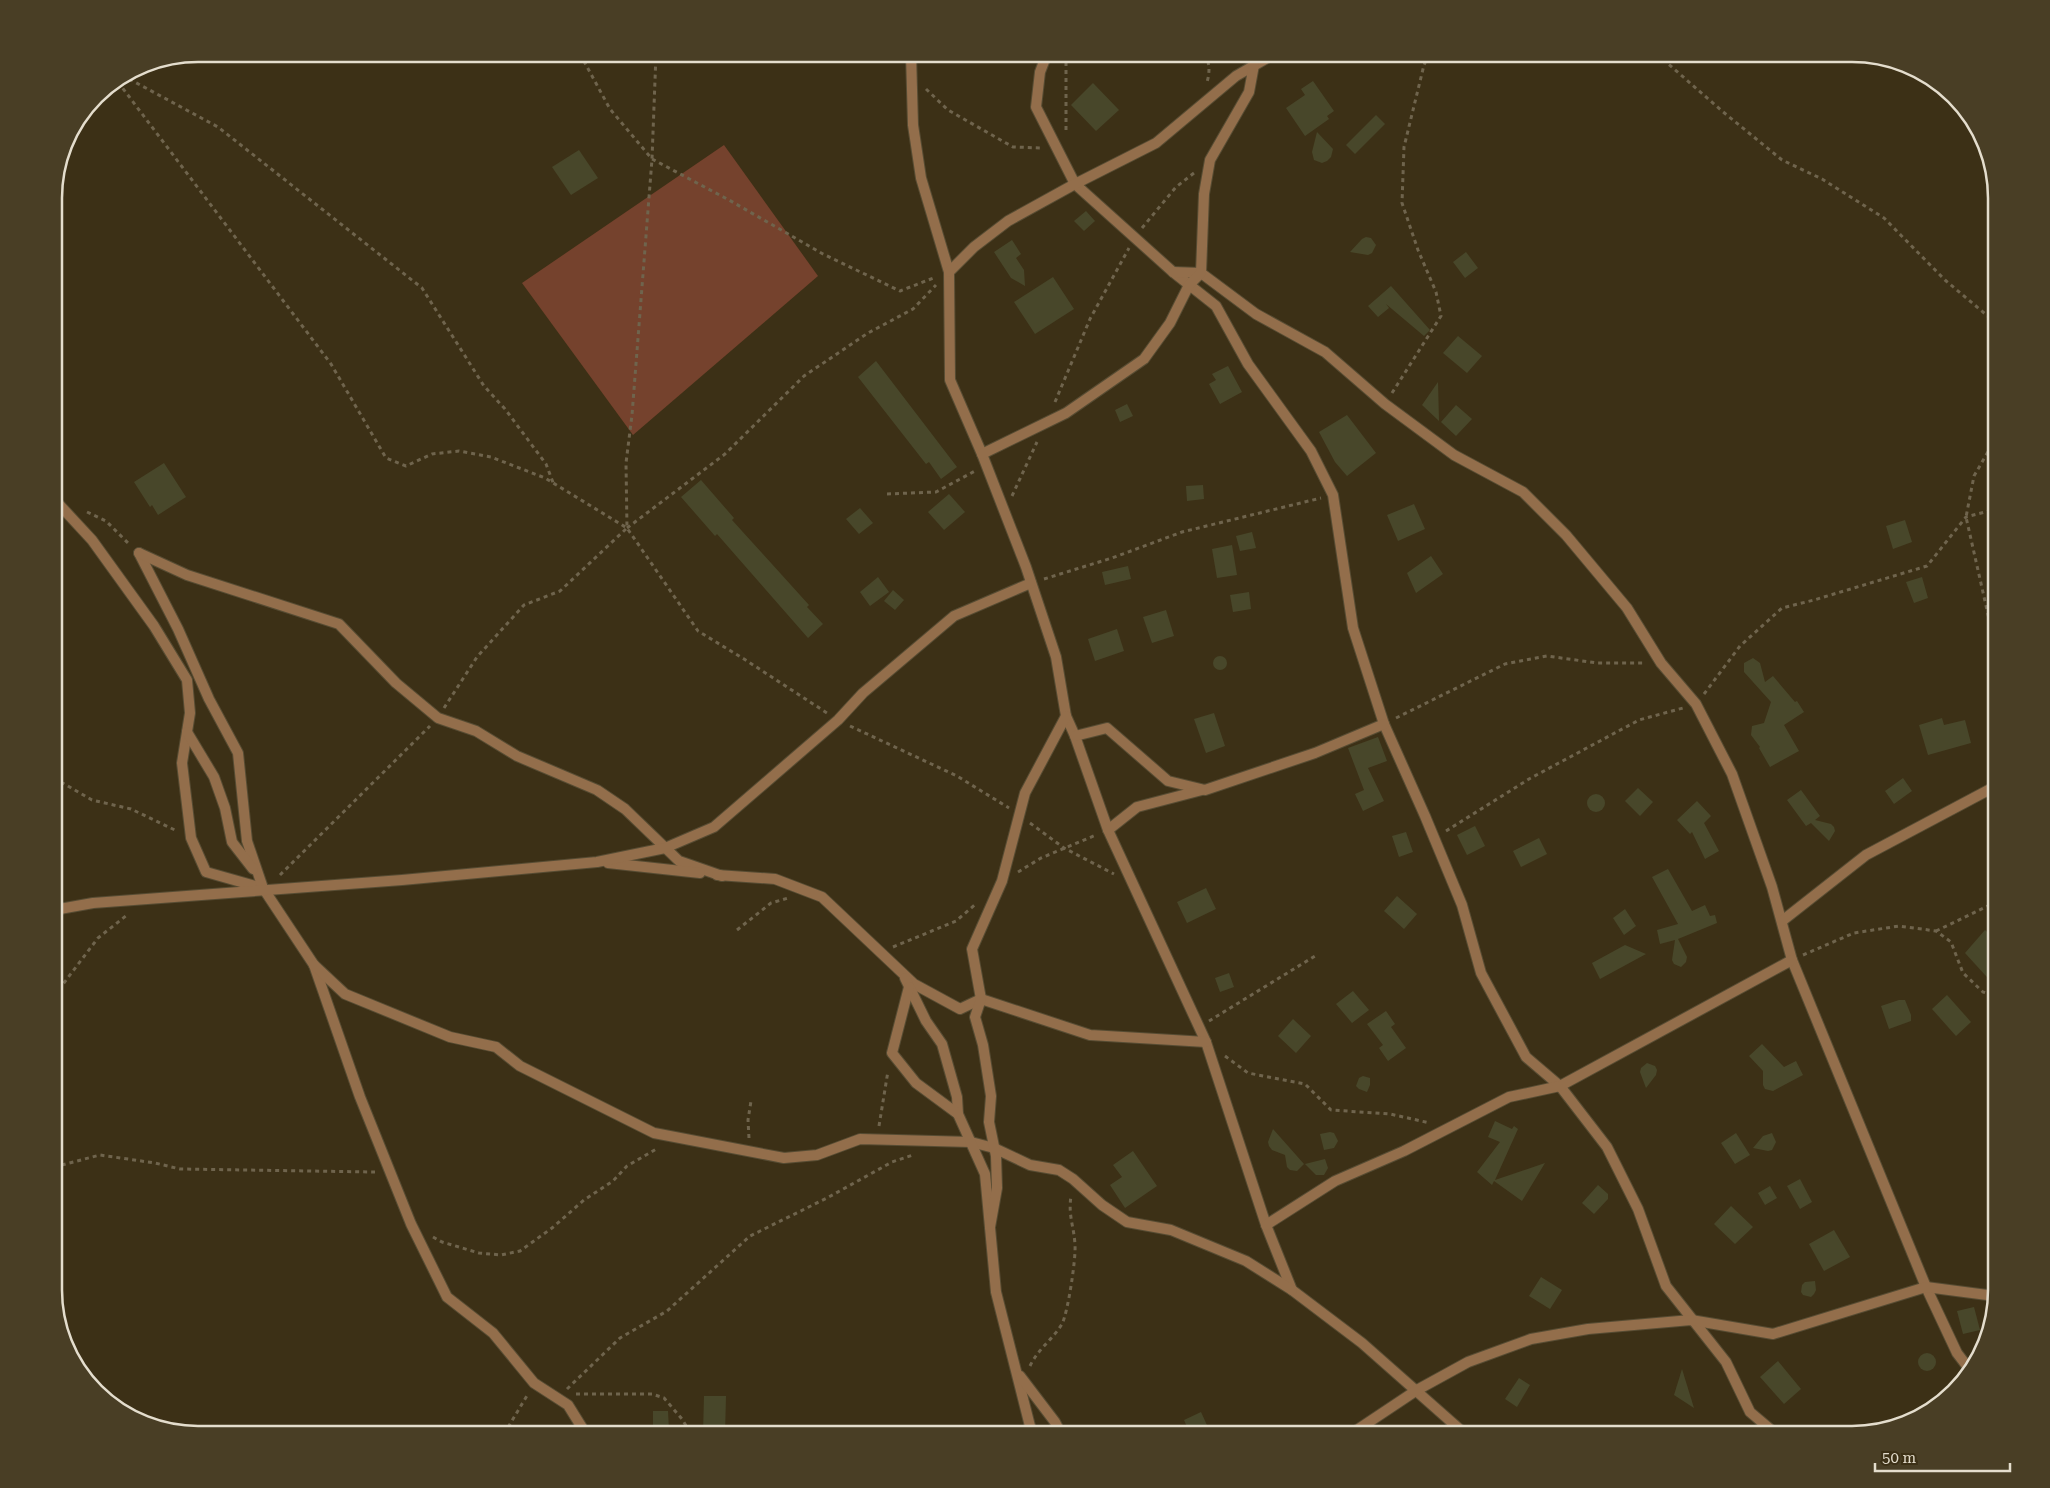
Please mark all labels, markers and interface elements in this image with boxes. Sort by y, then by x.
scale bar [1875,1440,2010,1472]
text: 50 m [1882,1449,1917,1467]

